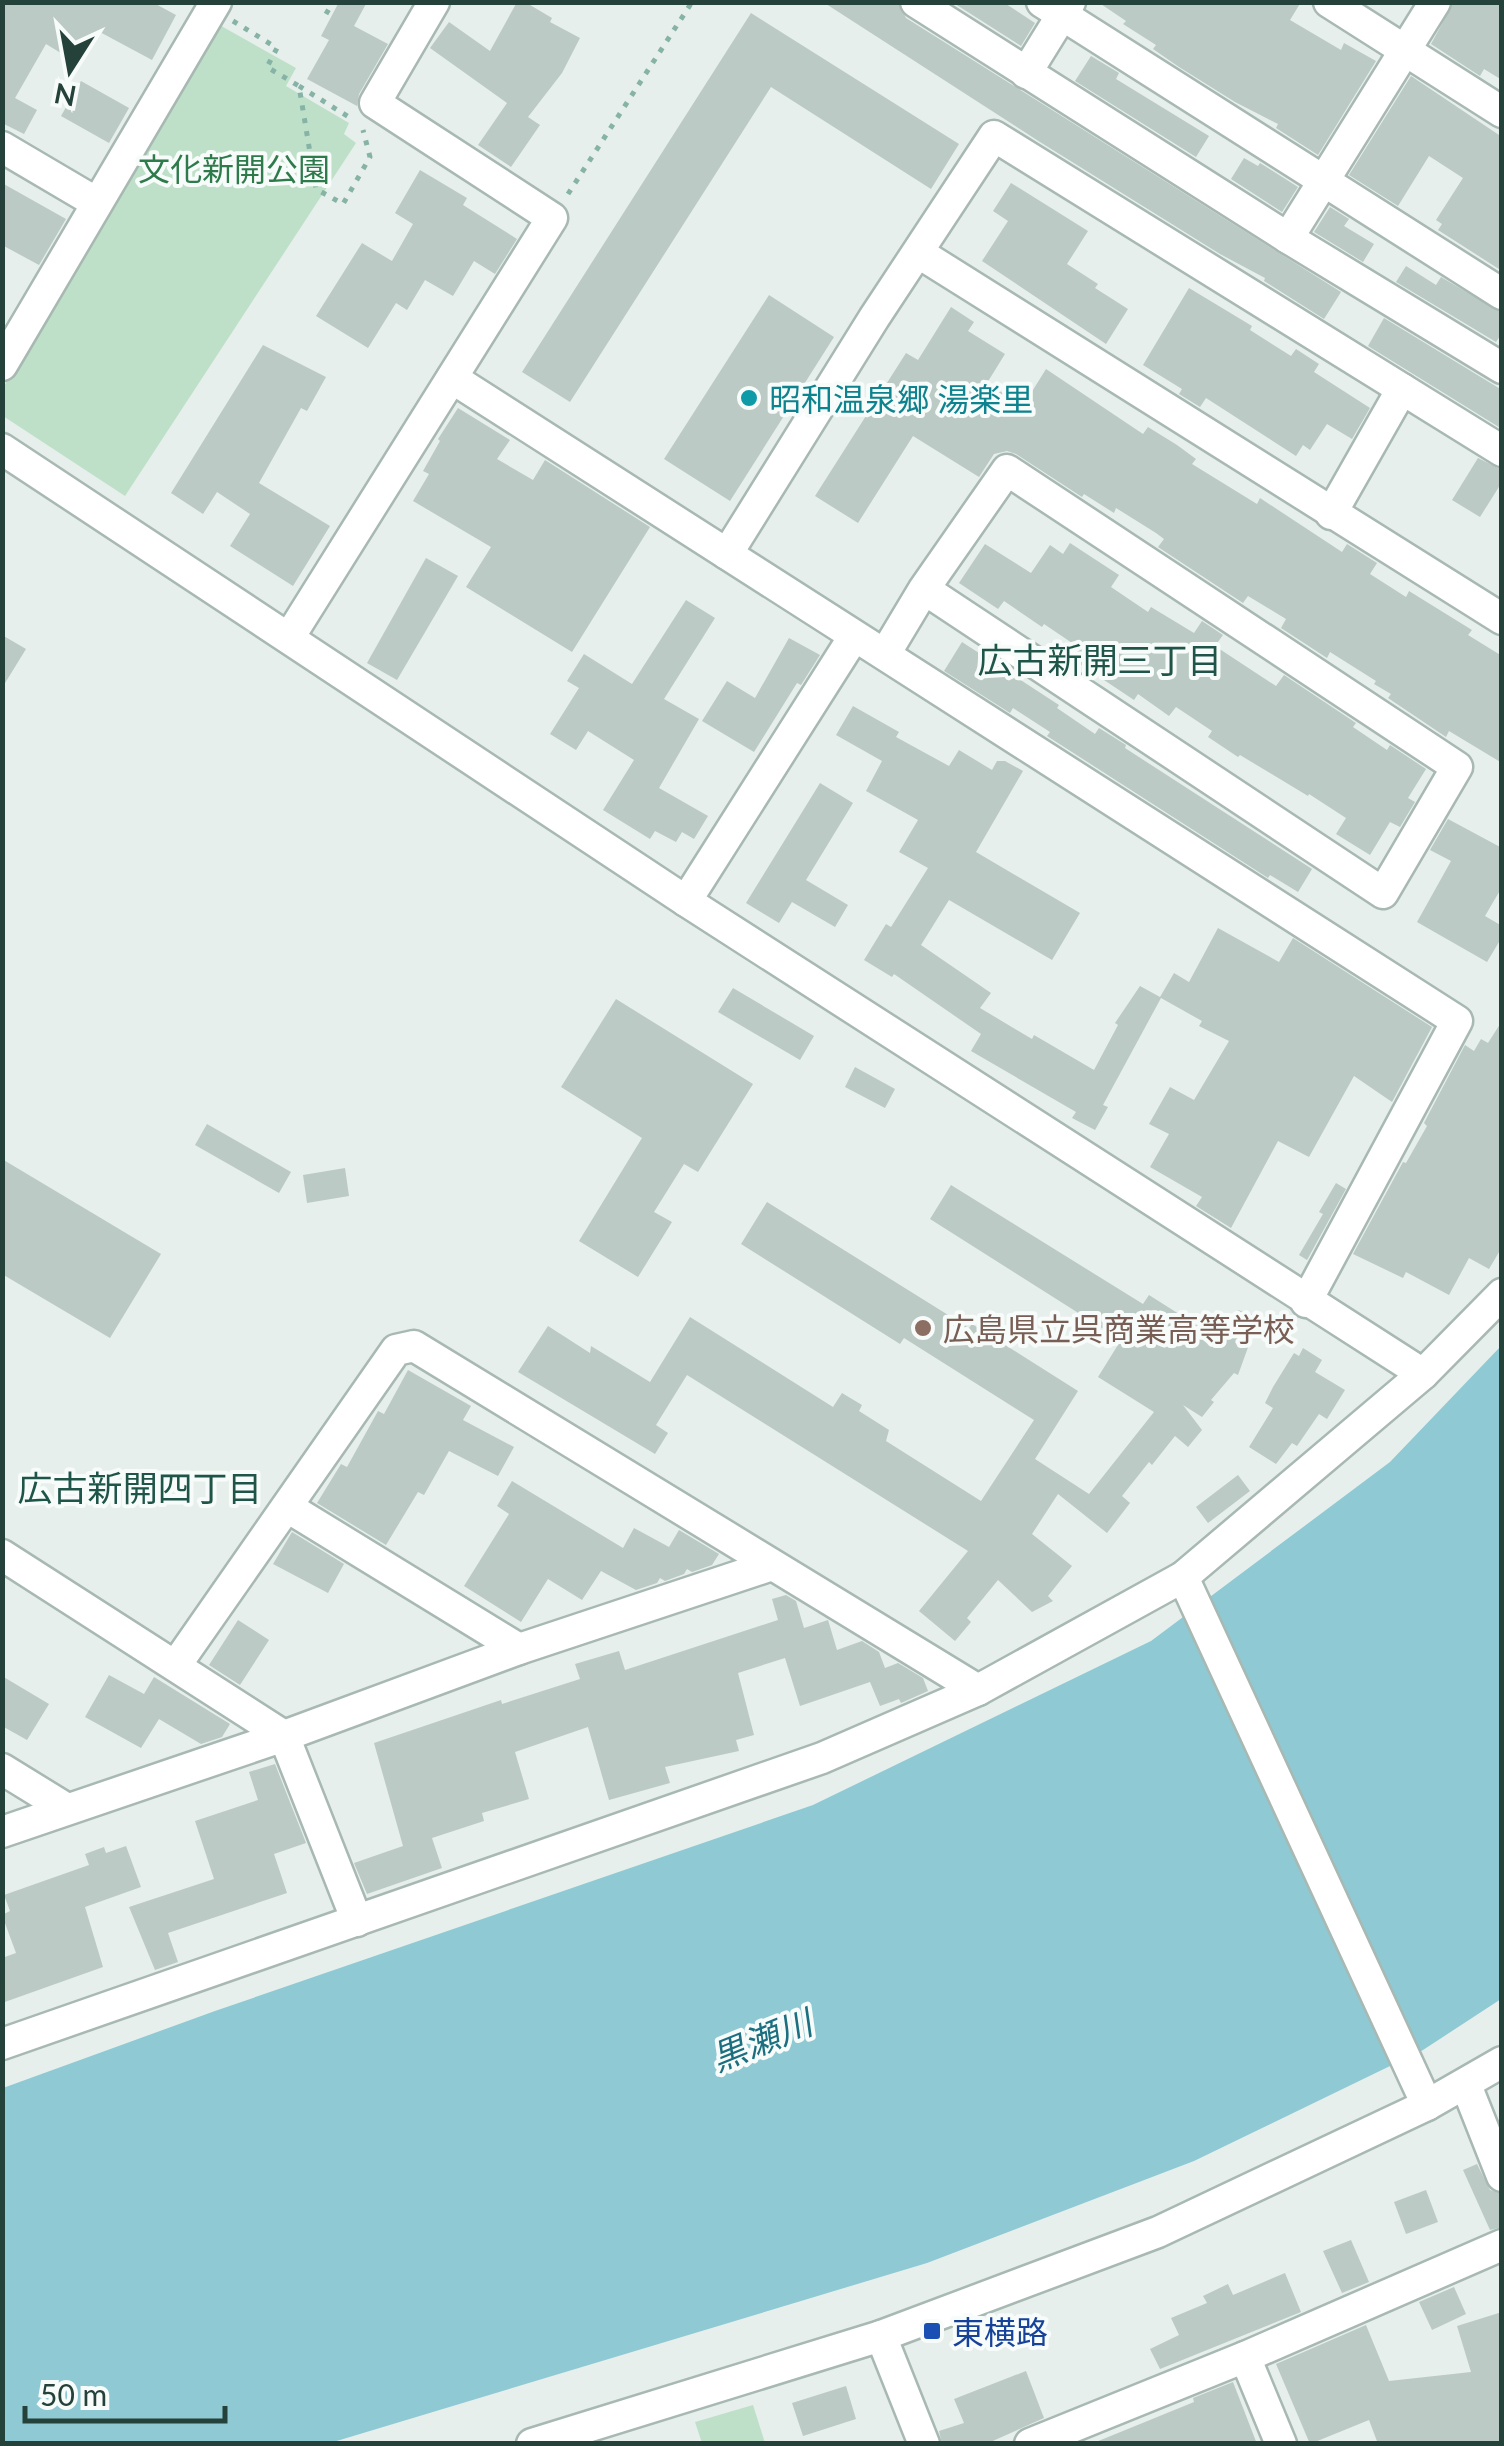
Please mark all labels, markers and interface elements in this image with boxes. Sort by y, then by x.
north arrow [20,20,120,120]
text: N [51,77,79,114]
park label: 文化新開公園 [138,149,330,188]
place label: 昭和温泉郷 湯楽里 [769,379,1033,418]
marker: 昭和温泉郷 湯楽里 [738,387,760,409]
district label: 広古新開三丁目 [977,638,1223,680]
place label: 広島県立呉商業高等学校 [943,1309,1295,1348]
marker: 広島県立呉商業高等学校 [912,1317,934,1339]
district label: 広古新開四丁目 [17,1466,263,1508]
water label: 黒瀬川 [704,1998,821,2078]
place label: 東横路 [952,2312,1048,2351]
marker: 東横路 [921,2320,943,2342]
scale bar [25,2361,225,2423]
text: 50 m [40,2376,107,2412]

